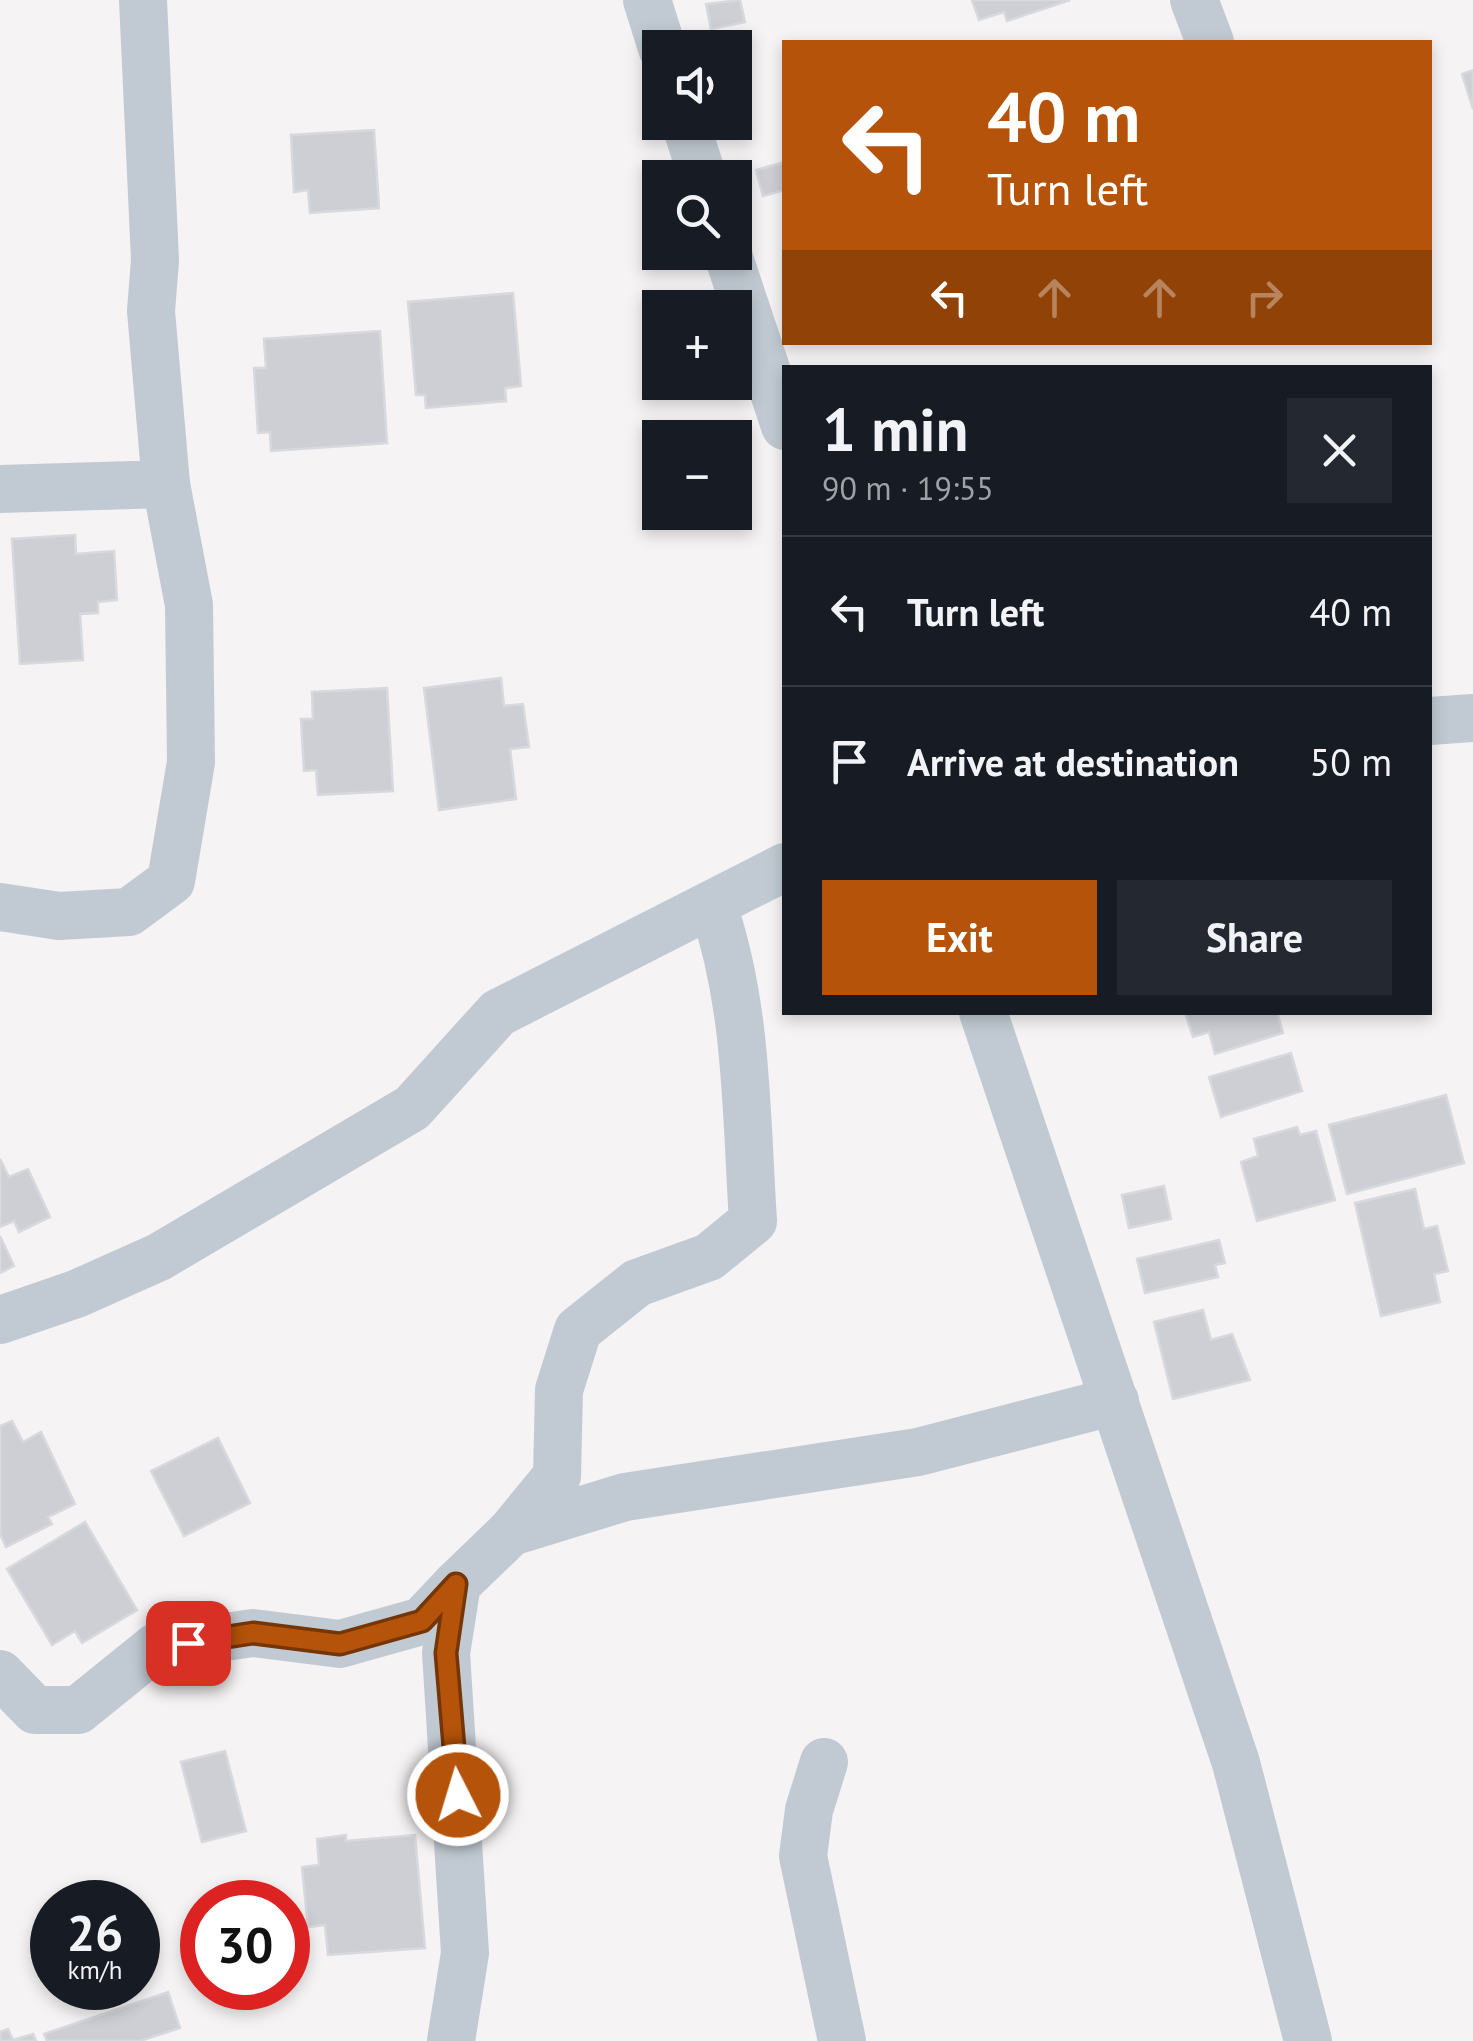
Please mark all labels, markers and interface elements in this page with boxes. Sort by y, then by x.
map controls [642,30,752,530]
button: sound [642,30,752,140]
text: 40 m [987,71,1140,161]
icon: left [822,80,952,210]
text: Turn left [987,159,1148,217]
button: search [642,160,752,270]
icon: left [922,270,977,325]
icon: ahead [1027,270,1082,325]
icon: ahead [1132,270,1187,325]
icon: right [1237,270,1292,325]
button: + [642,290,752,400]
text: 1 min [822,390,968,468]
button: close [1287,398,1392,503]
button: − [642,420,752,530]
text: 90 m · 19:55 [822,467,994,509]
icon: left [822,584,877,639]
text: Turn left [907,587,1044,636]
text: 40 m [1310,587,1392,636]
icon: arrive [822,734,877,789]
text: Arrive at destination [907,737,1239,786]
text: 50 m [1310,737,1392,786]
button: Exit [822,880,1097,995]
button: Share [1117,880,1392,995]
pin [146,1601,231,1686]
icon: arrive [161,1616,216,1671]
position arrow [406,1743,510,1847]
speed limit sign: 30 [180,1880,310,2010]
text: 26 [67,1900,123,1965]
text: km/h [68,1954,122,1986]

